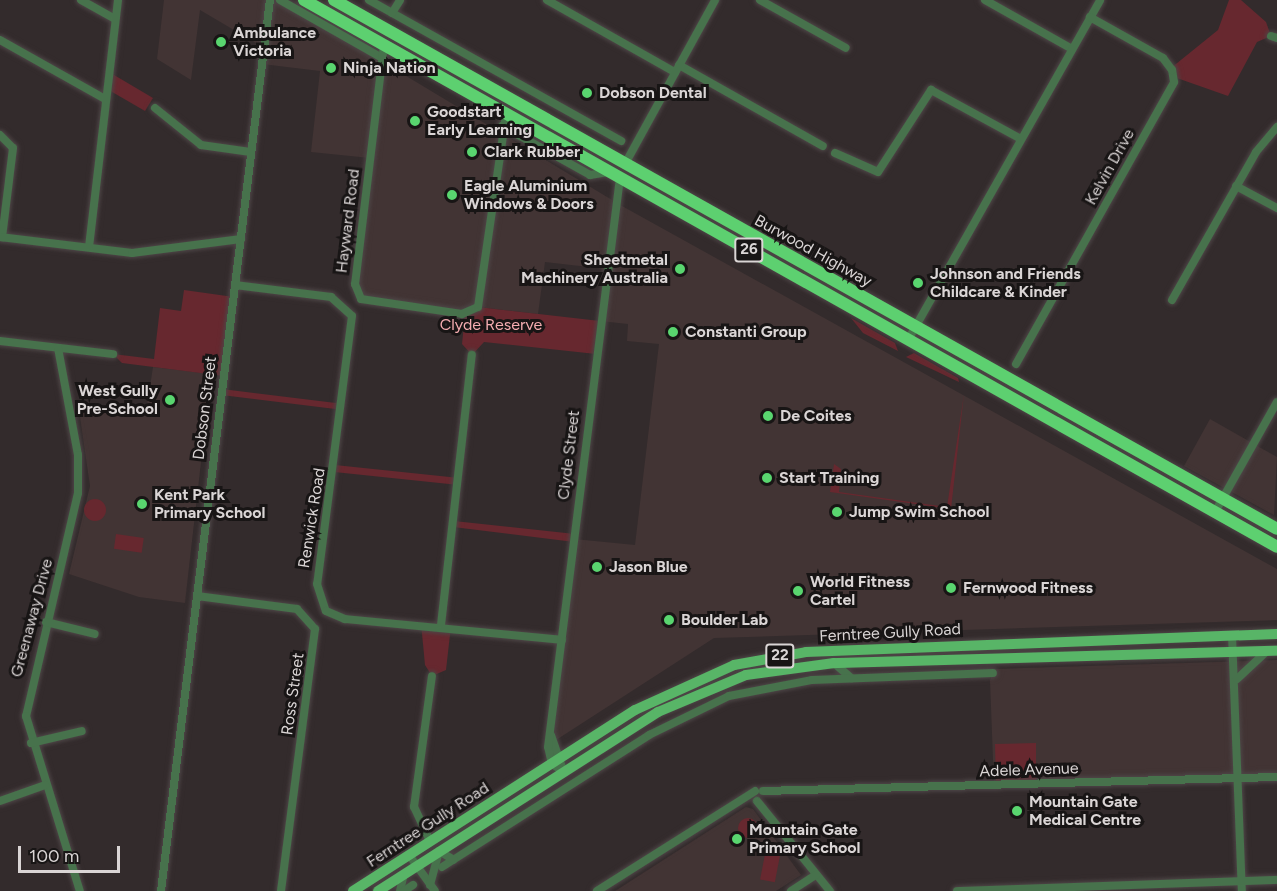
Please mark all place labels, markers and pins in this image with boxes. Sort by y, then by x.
place label: Ambulance Victoria [233,23,316,61]
marker: Ambulance Victoria [214,35,228,49]
place label: Ninja Nation [343,58,436,78]
marker: Ninja Nation [324,61,338,75]
place label: Dobson Dental [599,83,707,103]
marker: Dobson Dental [580,86,594,100]
place label: Goodstart Early Learning [427,102,532,140]
marker: Goodstart Early Learning [408,114,422,128]
place label: Clark Rubber [484,142,580,162]
marker: Clark Rubber [465,145,479,159]
place label: Eagle Aluminium Windows & Doors [464,176,594,214]
marker: Eagle Aluminium Windows & Doors [445,188,459,202]
place label: Sheetmetal Machinery Australia [521,250,668,288]
marker: Sheetmetal Machinery Australia [673,262,687,276]
place label: Johnson and Friends Childcare & Kinder [930,264,1081,302]
marker: Johnson and Friends Childcare & Kinder [911,276,925,290]
place label: Constanti Group [685,322,807,342]
marker: Constanti Group [666,325,680,339]
place label: West Gully Pre-School [77,381,158,419]
marker: West Gully Pre-School [163,393,177,407]
place label: De Coites [780,406,852,426]
marker: De Coites [761,409,775,423]
place label: Start Training [779,468,879,488]
marker: Start Training [760,471,774,485]
place label: Kent Park Primary School [154,485,266,523]
marker: Kent Park Primary School [135,497,149,511]
place label: Jump Swim School [849,502,989,522]
marker: Jump Swim School [830,505,844,519]
place label: Jason Blue [609,557,688,577]
marker: Jason Blue [590,560,604,574]
place label: World Fitness Cartel [810,572,910,610]
place label: Fernwood Fitness [963,578,1093,598]
marker: Fernwood Fitness [944,581,958,595]
marker: World Fitness Cartel [791,584,805,598]
place label: Boulder Lab [681,610,768,630]
marker: Boulder Lab [662,613,676,627]
place label: Mountain Gate Medical Centre [1029,792,1141,830]
marker: Mountain Gate Medical Centre [1010,804,1024,818]
place label: Mountain Gate Primary School [749,820,861,858]
marker: Mountain Gate Primary School [730,832,744,846]

